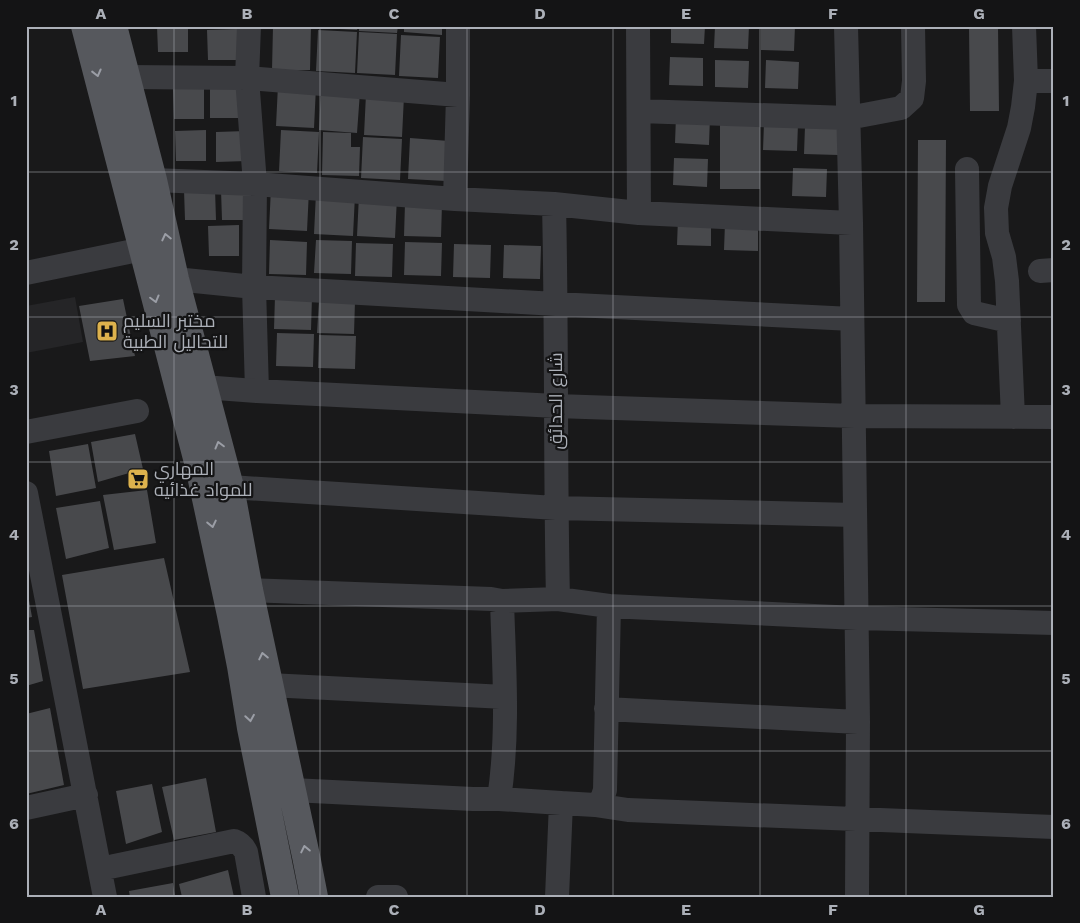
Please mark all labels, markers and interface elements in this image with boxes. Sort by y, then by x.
text: A [96,4,107,23]
text: B [242,4,253,23]
text: C [389,4,400,23]
text: D [534,4,546,23]
text: E [681,4,691,23]
text: F [828,4,838,23]
text: G [973,4,985,23]
one-way arrow [91,69,102,78]
text: 1 [11,91,17,110]
text: 1 [1063,91,1069,110]
one-way arrow [161,233,172,242]
text: 2 [9,235,19,254]
text: 2 [1061,235,1071,254]
one-way arrow [150,294,160,302]
place label: مختبر السليم للتحاليل الطبية [123,310,228,353]
hospital icon: مختبر السليم للتحاليل الطبية [95,319,119,343]
street label: شارع الحدائق [545,352,568,450]
text: 3 [9,380,19,399]
text: 3 [1061,380,1071,399]
one-way arrow [214,441,225,450]
place label: المهاري للمواد غذائيه [154,458,252,501]
supermarket icon: المهاري للمواد غذائيه [126,467,150,491]
one-way arrow [206,520,216,529]
text: 4 [9,525,19,544]
text: 4 [1061,525,1071,544]
one-way arrow [258,651,269,660]
text: 5 [9,669,19,688]
text: 5 [1061,669,1071,688]
one-way arrow [244,714,254,722]
text: 6 [9,814,19,833]
text: 6 [1061,814,1071,833]
one-way arrow [300,844,311,853]
text: A [96,900,107,919]
text: B [242,900,253,919]
text: C [389,900,400,919]
text: D [534,900,546,919]
text: E [681,900,691,919]
text: F [828,900,838,919]
text: G [973,900,985,919]

